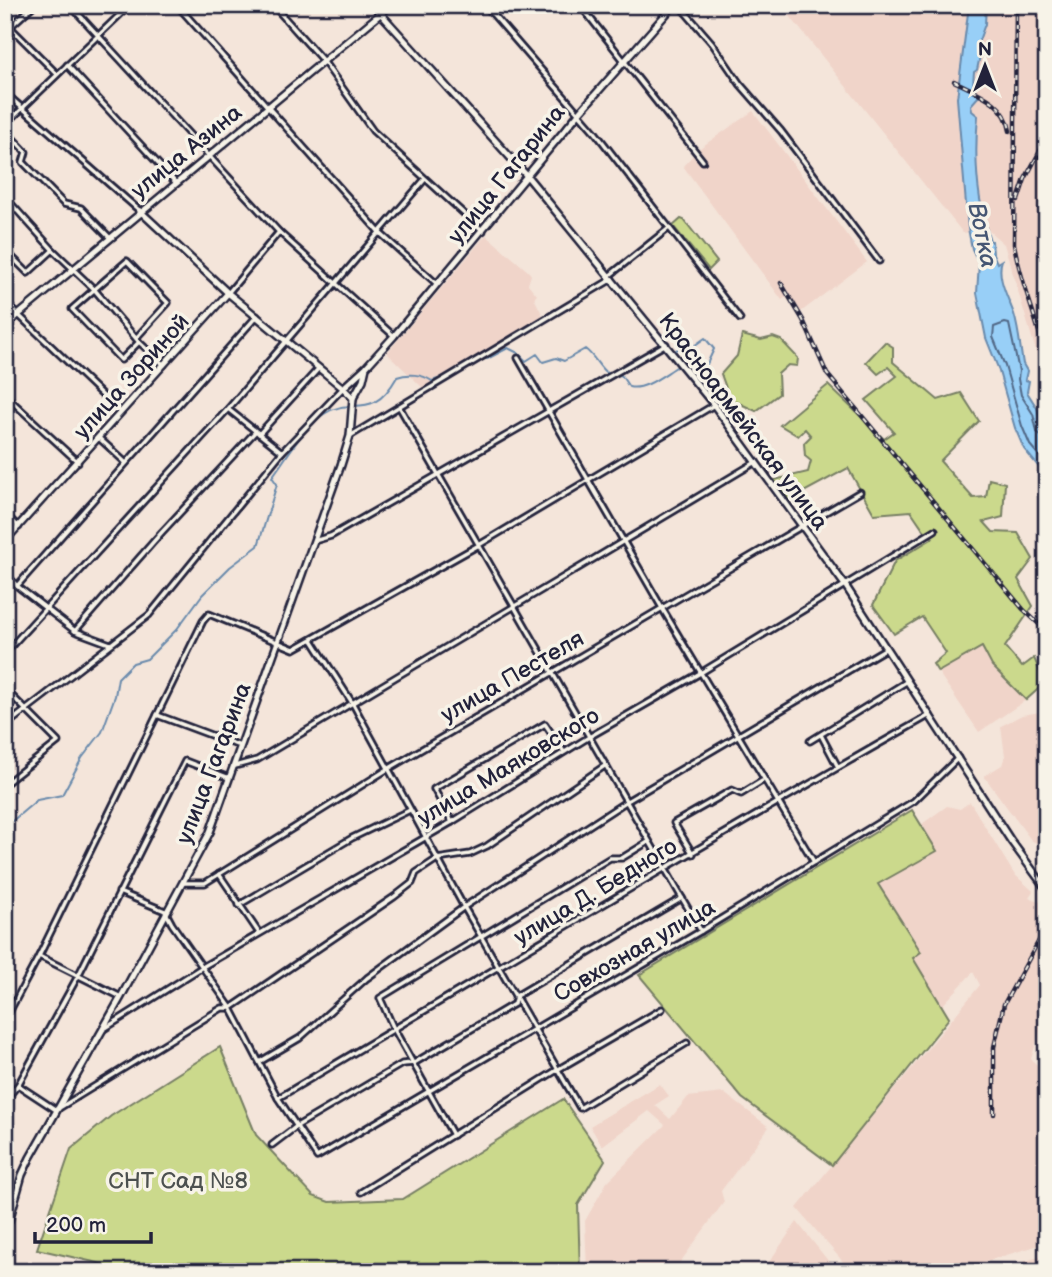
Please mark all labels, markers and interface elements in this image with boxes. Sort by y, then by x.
north arrow [950,32,1020,102]
text: N [978,39,992,62]
street label: улица Азина [126,98,248,205]
street label: улица Гагарина [442,99,572,250]
water label: Вотка [961,200,1004,270]
street label: Красноармейская улица [652,307,834,536]
street label: улица Зориной [68,308,195,445]
street label: улица Пестеля [436,625,589,729]
street label: улица Гагарина [170,678,258,848]
street label: улица Маяковского [413,702,604,832]
street label: улица Д. Бедного [509,832,682,952]
street label: Совхозная улица [549,893,721,1008]
park label: СНТ Сад №8 [108,1167,248,1195]
scale bar [35,1200,150,1244]
text: 200 m [46,1213,106,1238]

